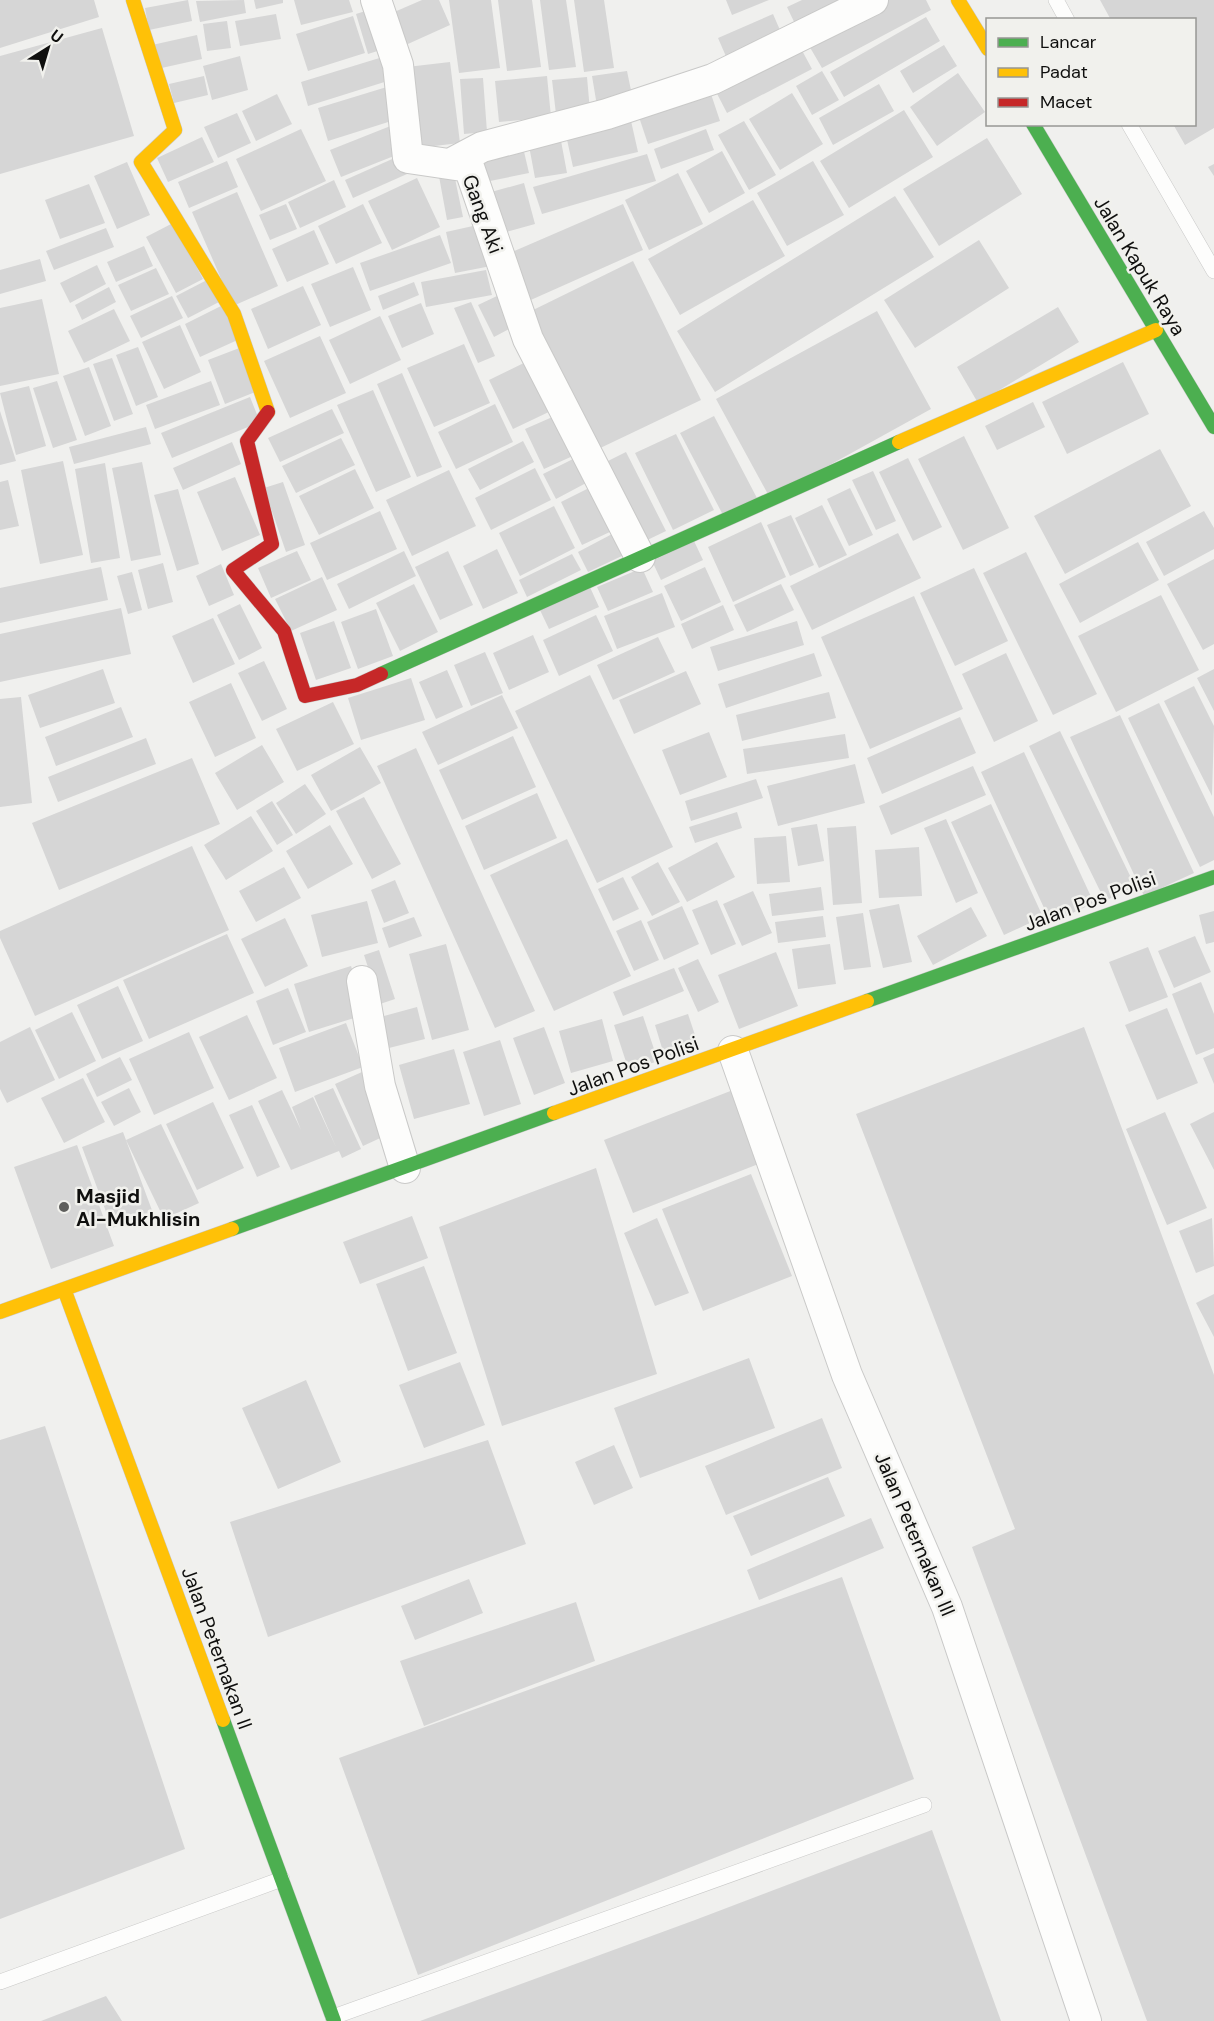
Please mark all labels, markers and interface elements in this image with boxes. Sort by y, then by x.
north arrow [18,18,78,78]
legend [986,18,1196,126]
text: U [46,25,67,48]
text: Lancar [1040,30,1097,54]
text: Padat [1040,60,1088,84]
text: Macet [1040,90,1092,114]
street label: Gang Aki [457,171,509,257]
street label: Jalan Kapuk Raya [1088,192,1192,340]
street label: Jalan Pos Polisi [1021,865,1159,937]
street label: Jalan Pos Polisi [564,1030,702,1102]
place label: Masjid Al-Mukhlisin [76,1183,200,1232]
marker: Masjid Al-Mukhlisin [57,1200,71,1214]
street label: Jalan Peternakan III [869,1448,961,1620]
street label: Jalan Peternakan II [176,1563,258,1733]

